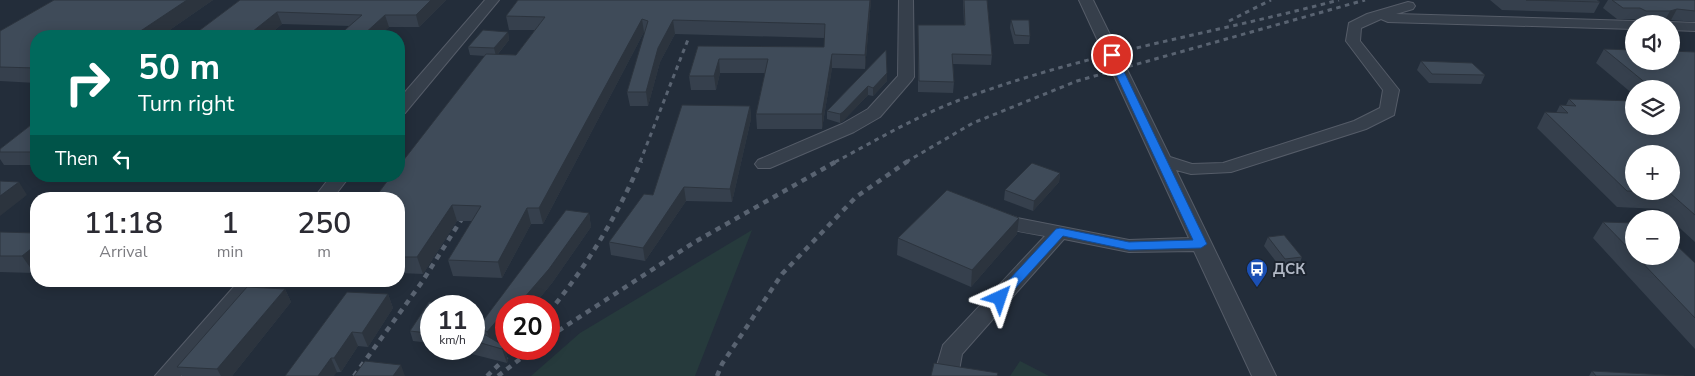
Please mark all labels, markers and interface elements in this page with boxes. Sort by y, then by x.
map controls [1625,15,1680,265]
button: sound [1625,15,1680,70]
pin [1091,34,1133,76]
icon: arrive [1098,41,1126,69]
text: 50 m [138,44,220,91]
icon: right [55,50,120,115]
button: layers [1625,80,1680,135]
text: Turn right [138,89,234,119]
icon: left [108,145,136,173]
button: + [1625,145,1680,200]
text: Then [55,146,98,172]
text: 11:18 [84,203,163,244]
text: 1 [221,203,239,244]
text: 250 [297,203,351,244]
button: − [1625,210,1680,265]
text: Arrival [99,241,147,263]
text: min [217,241,243,263]
text: m [317,241,331,263]
bus stop icon: ДСК [1245,257,1269,288]
place label: ДСК [1273,259,1306,279]
position arrow [973,271,1025,323]
speed limit sign: 20 [495,295,560,360]
text: 11 [437,304,468,338]
text: km/h [439,332,466,348]

